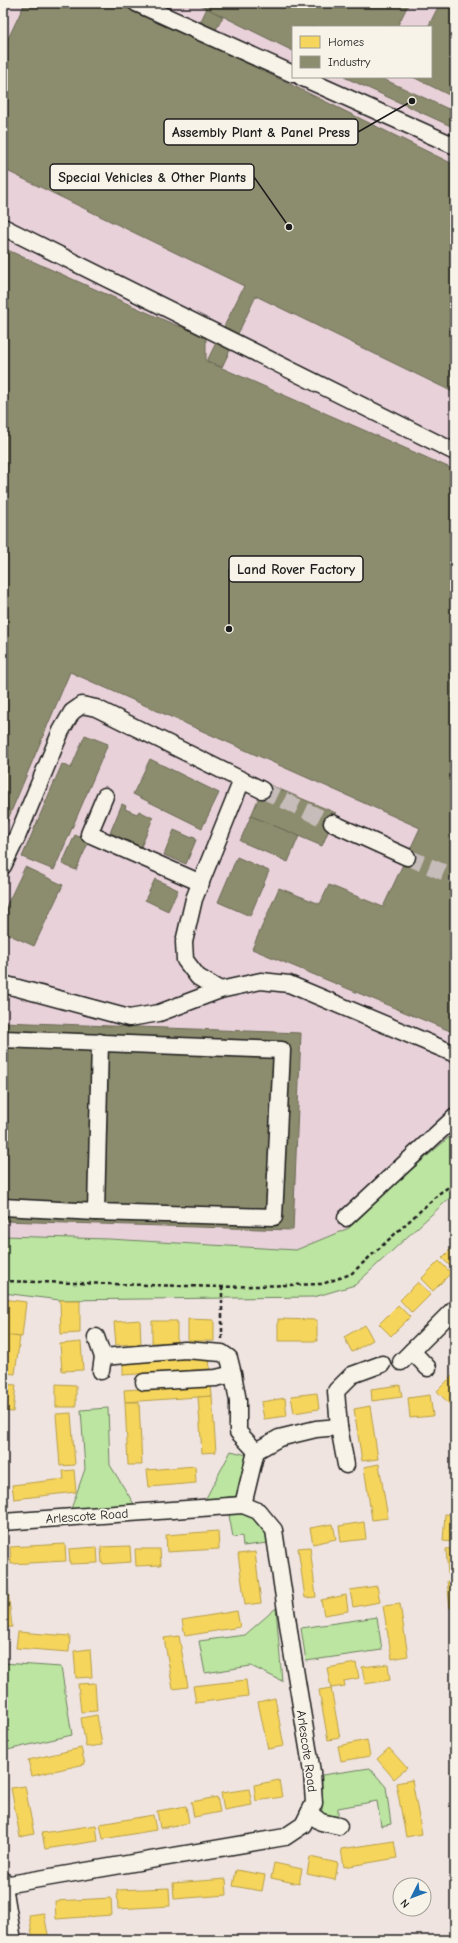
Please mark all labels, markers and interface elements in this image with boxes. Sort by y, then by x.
legend [292,26,432,78]
text: Homes [328,35,364,49]
text: Industry [328,55,371,69]
callout: Assembly Plant & Panel Press [164,119,358,145]
text: Assembly Plant & Panel Press [172,124,350,141]
callout: Special Vehicles & Other Plants [50,164,254,190]
text: Special Vehicles & Other Plants [58,169,246,186]
callout: Land Rover Factory [229,556,363,582]
text: Land Rover Factory [237,561,356,578]
street label: Arlescote Road [45,1506,129,1526]
street label: Arlescote Road [294,1709,320,1793]
north arrow [392,1877,432,1917]
text: N [398,1896,412,1910]

